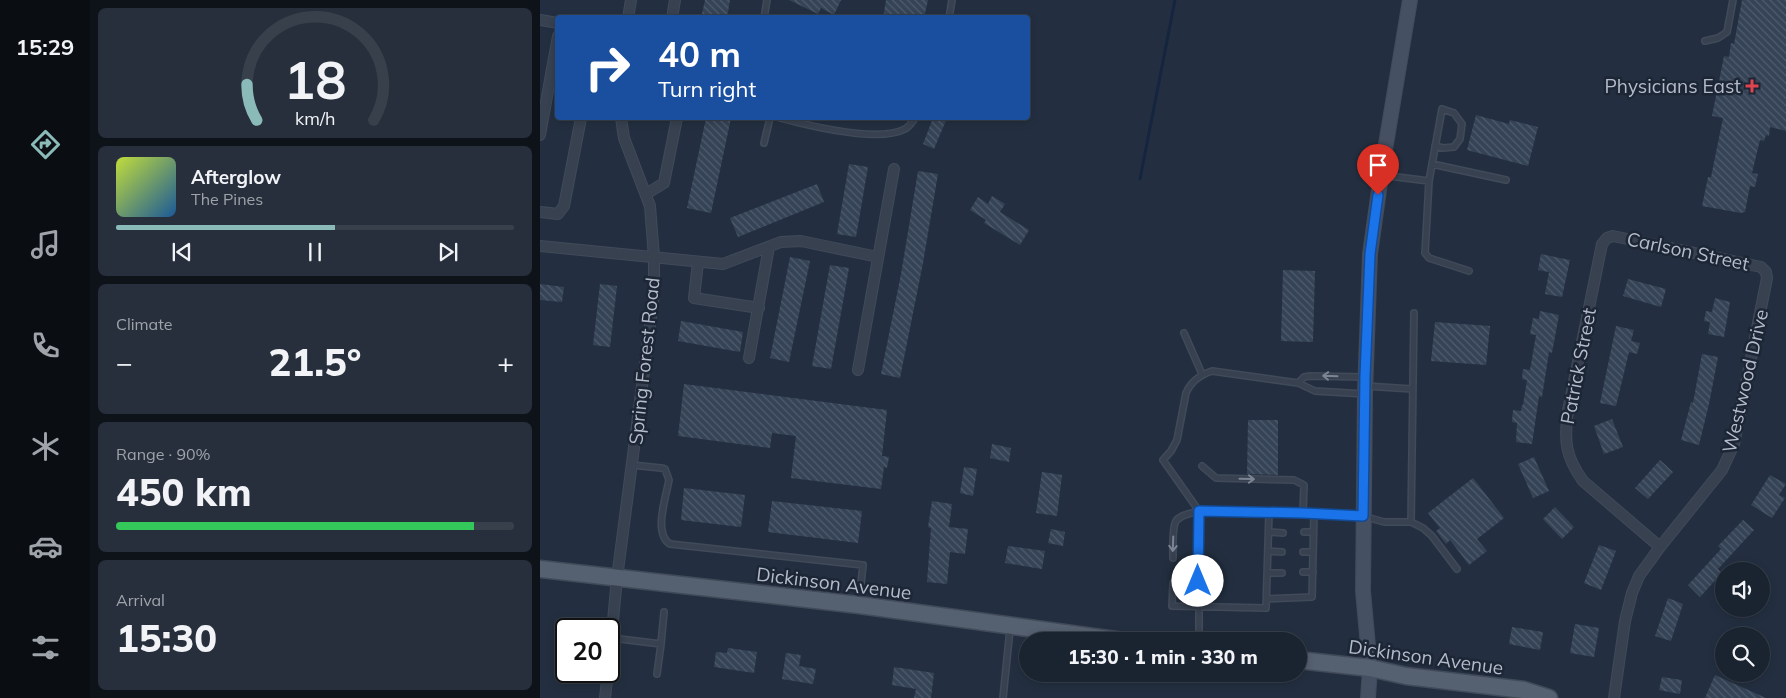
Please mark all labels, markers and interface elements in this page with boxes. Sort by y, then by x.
text: 40 m [658,32,741,76]
text: 15:29 [16,33,74,61]
icon: right [575,35,640,100]
text: 18 [284,47,346,112]
place label: Physicians East [1604,74,1741,98]
text: Turn right [658,75,756,103]
marker: Physicians East [1745,79,1759,93]
text: km/h [295,107,335,129]
icon: directions [28,127,63,162]
pin [1357,144,1399,195]
icon: arrive [1364,151,1392,179]
text: Afterglow [191,165,281,189]
text: The Pines [191,189,263,209]
street label: Carlson Street [1625,226,1752,276]
icon: music [28,227,63,262]
icon: previous [168,238,196,266]
icon: pause [301,238,329,266]
icon: next [434,238,462,266]
street label: Spring Forest Road [623,276,665,446]
street label: Patrick Street [1555,305,1601,426]
street label: Westwood Drive [1717,307,1773,455]
text: Climate [116,314,172,334]
icon: phone [28,328,63,363]
text: 21.5° [269,338,361,386]
text: − [116,345,133,380]
text: + [497,345,514,380]
one-way arrow [1323,372,1339,381]
icon: climate [28,429,63,464]
text: Range · 90% [116,444,211,464]
text: 450 km [116,468,252,516]
one-way arrow [1238,474,1254,483]
icon: car [28,529,63,564]
one-way arrow [1169,536,1178,552]
position arrow [1171,554,1223,606]
street label: Dickinson Avenue [755,562,913,604]
map controls [1715,562,1770,682]
button: sound [1715,562,1770,617]
text: Arrival [116,590,165,610]
text: 15:30 [116,614,217,662]
speed limit sign: 20 [555,618,620,683]
button: search [1715,627,1770,682]
icon: filters [28,630,63,665]
street label: Dickinson Avenue [1347,634,1505,680]
text: 15:30 · 1 min · 330 m [1068,645,1258,669]

